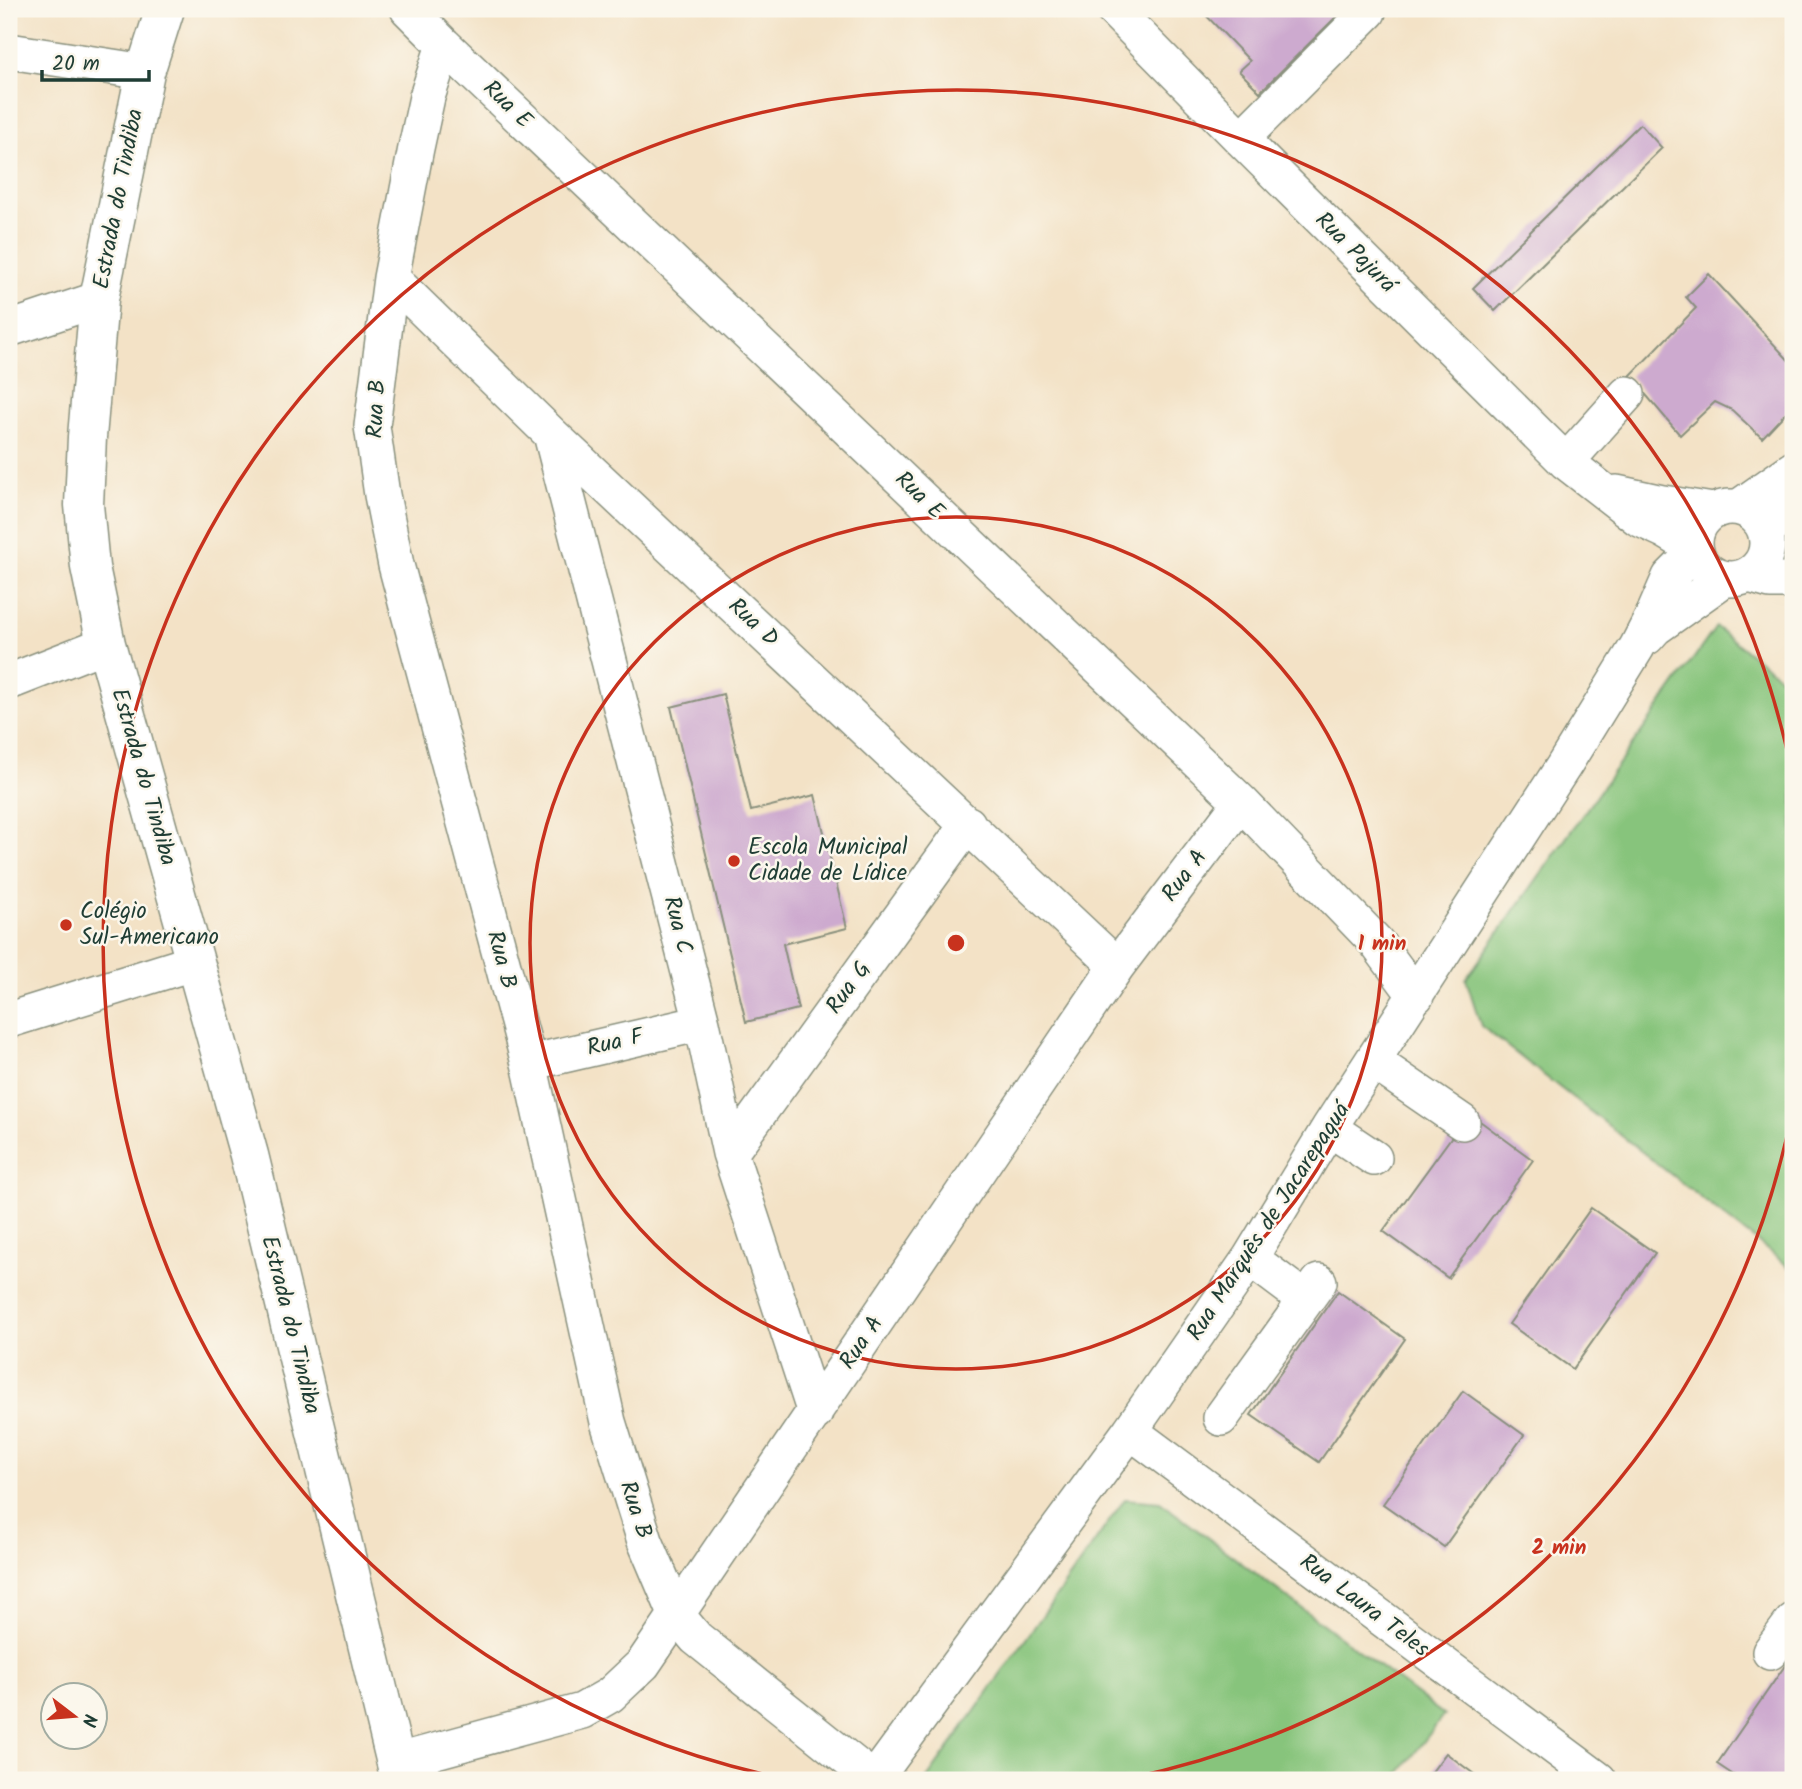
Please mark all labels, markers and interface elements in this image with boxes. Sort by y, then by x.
scale bar [42,38,149,82]
text: 20 m [52,48,100,81]
street label: Rua E [474,72,541,138]
street label: Estrada do Tindiba [84,106,154,292]
street label: Rua Pajurá [1306,204,1406,304]
street label: Rua B [357,379,397,439]
street label: Rua E [886,463,953,529]
street label: Rua D [719,590,787,657]
street label: Estrada do Tindiba [100,684,186,870]
place label: Escola Municipal Cidade de Lídice [748,830,908,892]
street label: Rua A [1153,842,1217,910]
marker: Escola Municipal Cidade de Lídice [726,853,742,869]
street label: Rua C [652,892,702,958]
place label: Colégio Sul-Americano [80,894,219,956]
marker: Colégio Sul-Americano [58,917,74,933]
street label: Rua B [476,927,526,993]
text: 1 min [1358,928,1406,961]
centre of rings [944,931,968,955]
street label: Rua G [817,954,881,1022]
street label: Rua F [583,1019,649,1067]
street label: Rua Marquês de Jacarepaguá [1178,1094,1361,1349]
street label: Estrada do Tindiba [250,1232,330,1418]
street label: Rua A [831,1309,893,1377]
street label: Rua B [609,1476,661,1544]
text: 2 min [1532,1532,1586,1565]
street label: Rua Laura Teles [1291,1545,1437,1667]
north arrow [38,1680,108,1750]
text: N [72,1710,104,1730]

